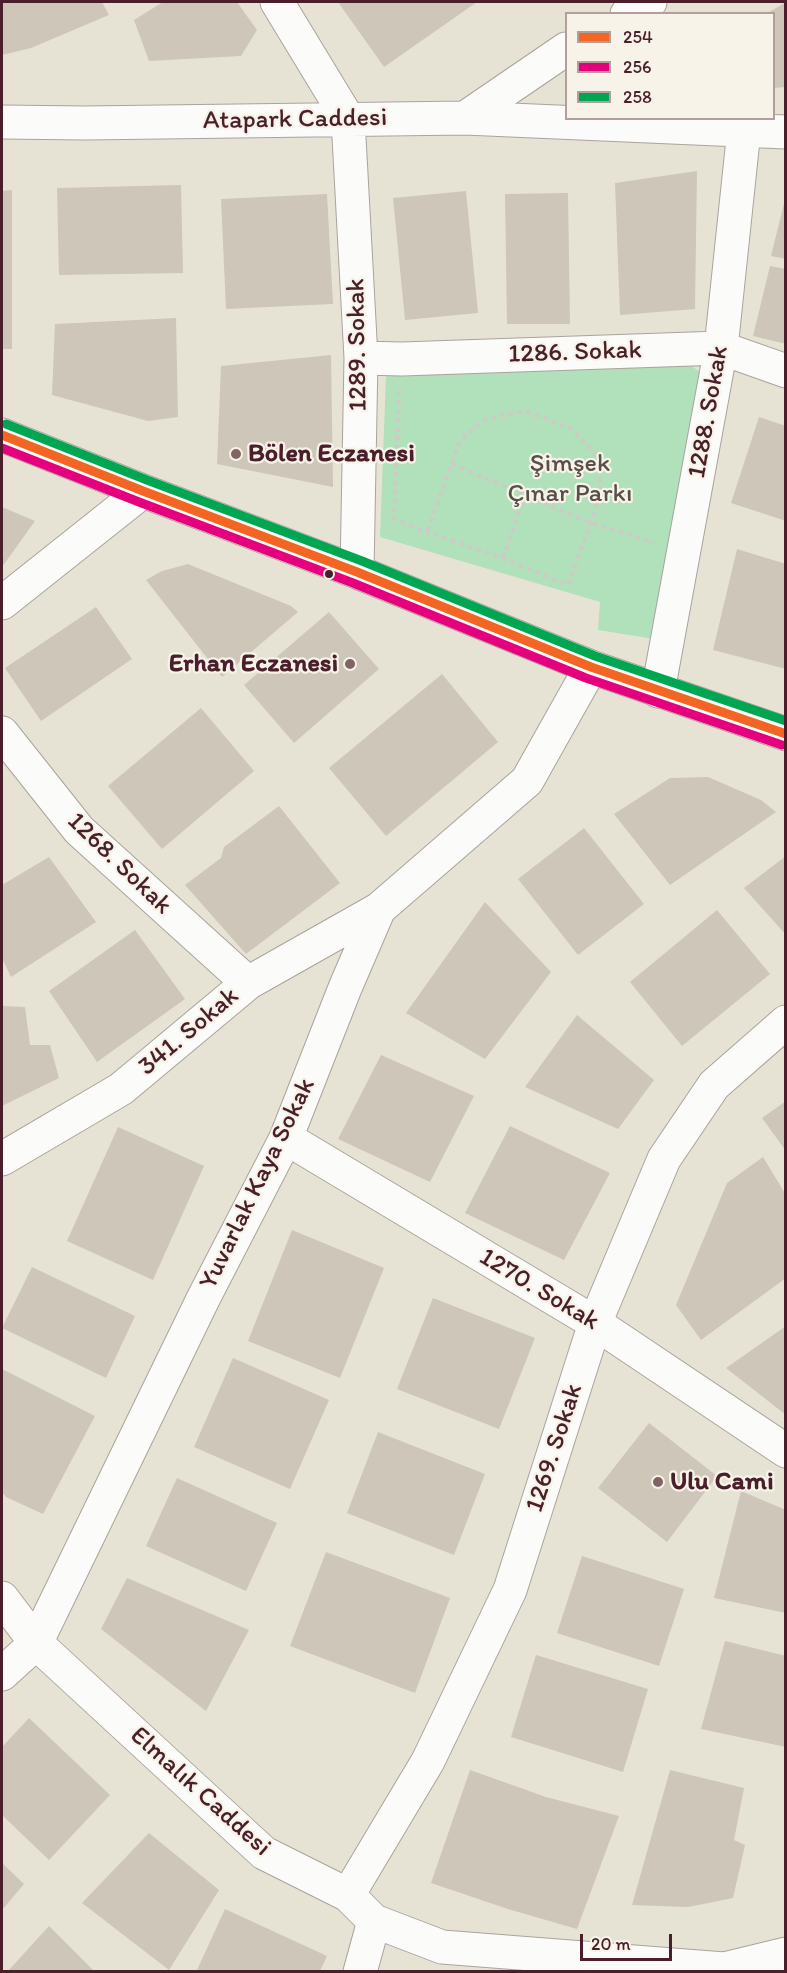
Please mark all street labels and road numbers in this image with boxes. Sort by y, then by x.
street label: Atapark Caddesi [203,103,387,137]
street label: 1289. Sokak [341,278,375,412]
street label: 1286. Sokak [508,335,642,371]
street label: 1288. Sokak [682,343,736,481]
street label: 1268. Sokak [60,806,178,922]
street label: 341. Sokak [132,981,246,1083]
street label: Yuvarlak Kaya Sokak [193,1073,323,1295]
street label: 1270. Sokak [473,1242,605,1338]
street label: 1269. Sokak [520,1380,590,1516]
street label: Elmalık Caddesi [123,1721,277,1863]

